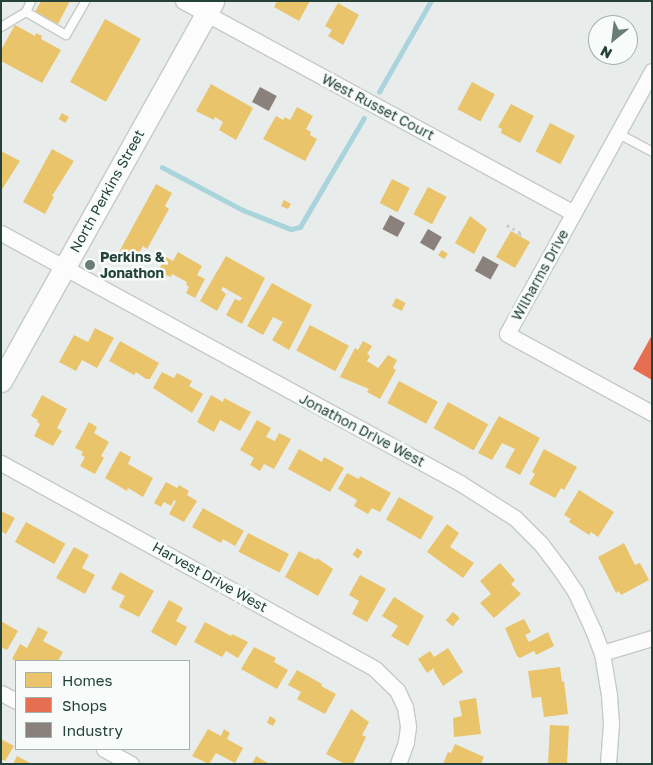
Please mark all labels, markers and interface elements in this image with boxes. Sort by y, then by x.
north arrow [588,15,638,65]
text: N [597,43,615,63]
street label: West Russet Court [319,70,437,144]
street label: North Perkins Street [66,127,148,255]
street label: Wilharms Drive [508,226,572,324]
place label: Perkins & Jonathon [100,249,165,282]
marker: Perkins & Jonathon [84,259,96,271]
street label: Jonathon Drive West [296,390,428,470]
street label: Harvest Drive West [150,538,270,616]
legend [15,660,190,750]
text: Homes [62,671,112,689]
text: Shops [62,696,107,714]
text: Industry [62,721,123,739]

